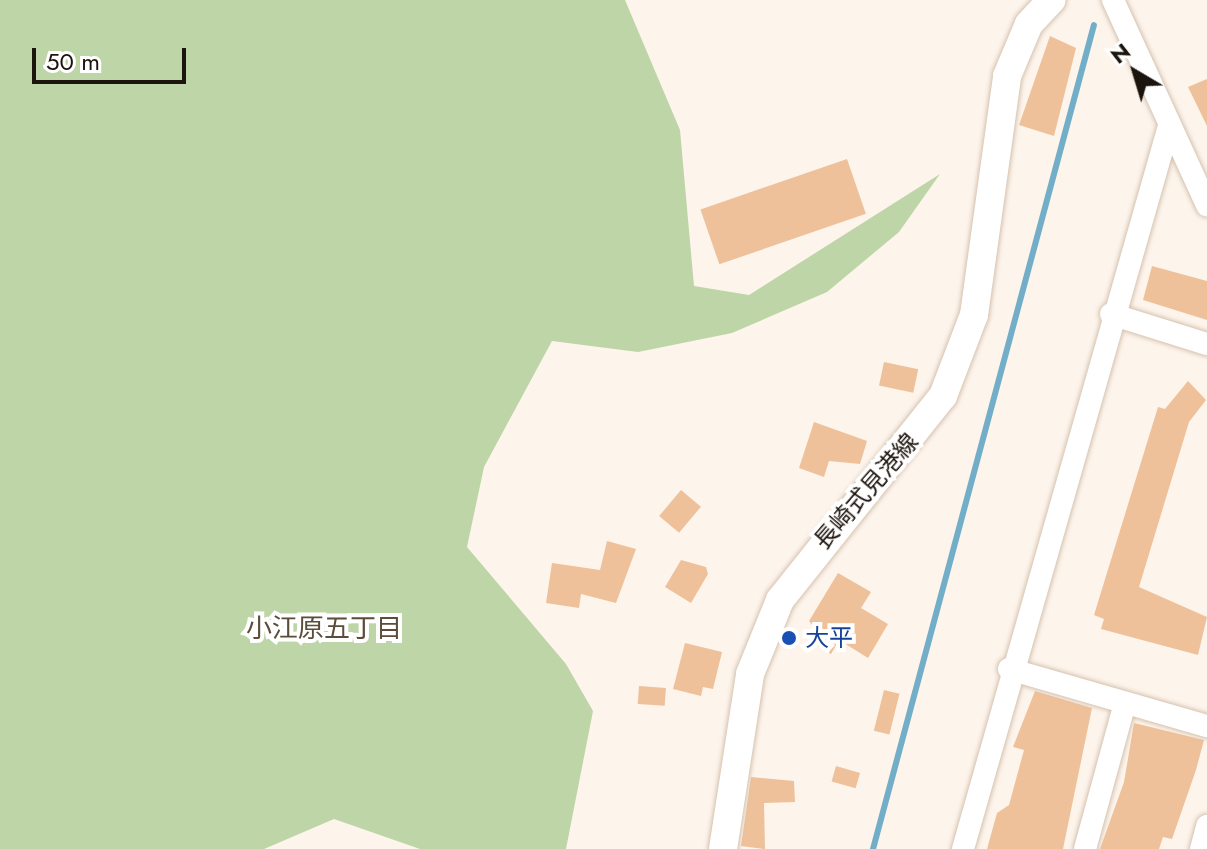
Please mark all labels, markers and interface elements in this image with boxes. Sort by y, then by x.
scale bar [36,32,190,82]
north arrow [1095,32,1175,112]
text: N [1103,35,1137,71]
text: 50 m [46,44,100,79]
street label: 長崎式見港線 [808,427,924,555]
district label: 小江原五丁目 [246,613,402,645]
place label: 大平 [805,624,853,652]
marker: 大平 [780,629,798,647]

